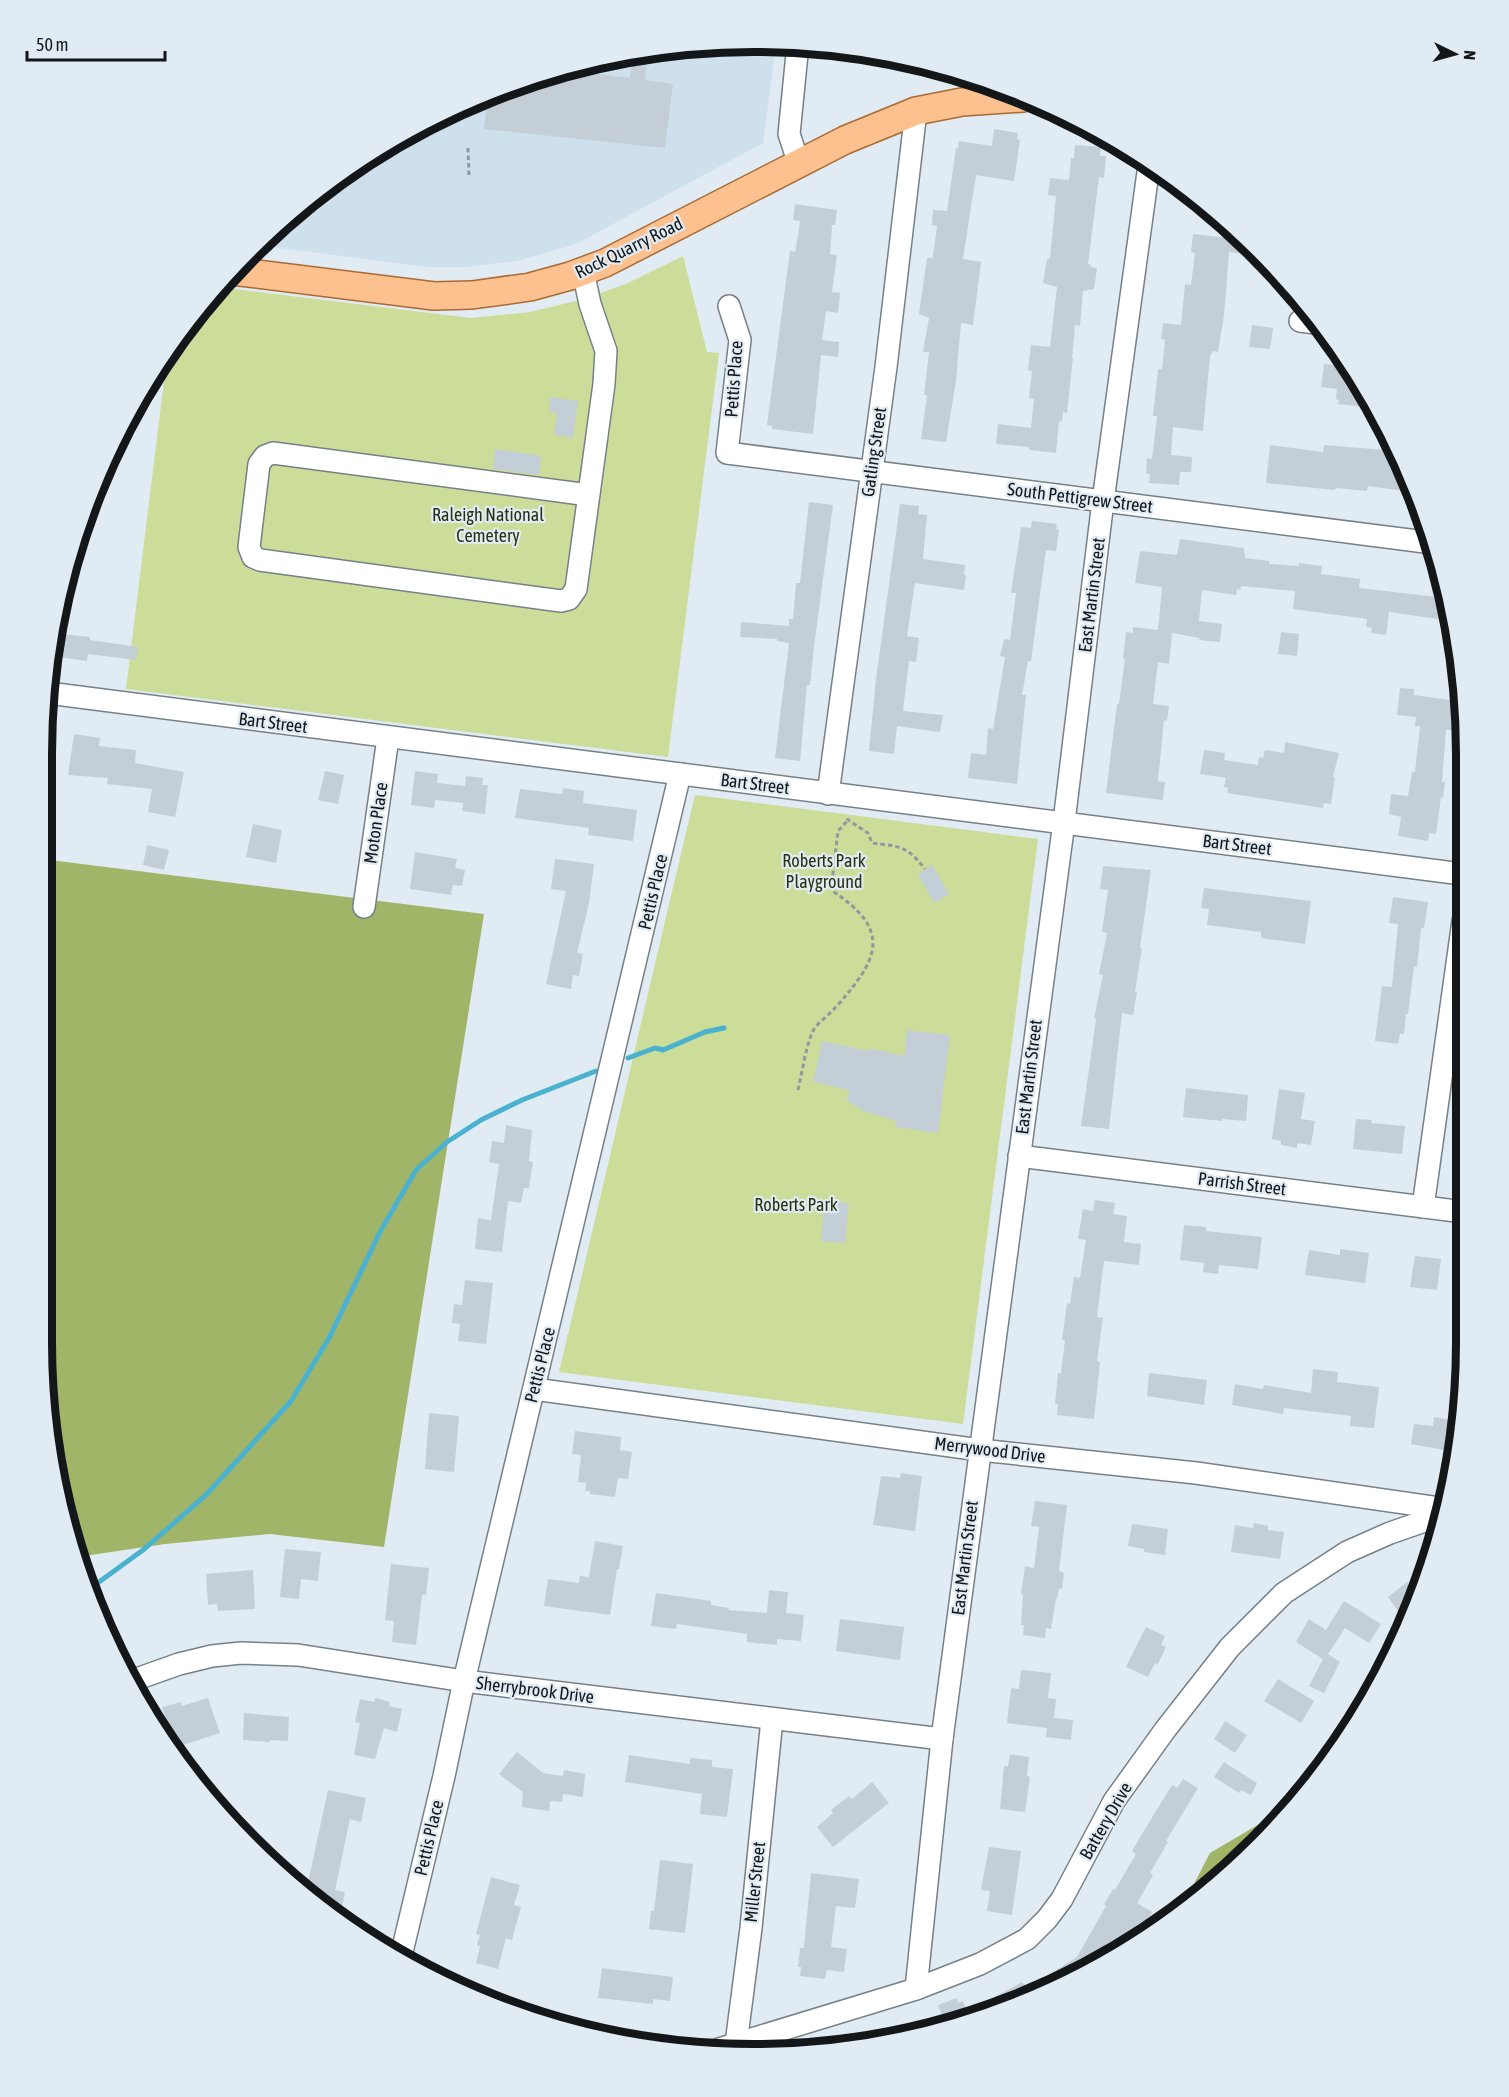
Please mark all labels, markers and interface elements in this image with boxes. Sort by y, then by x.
scale bar [27,24,165,62]
north arrow [1425,24,1485,84]
text: 50 m [36,34,68,55]
text: N [1461,50,1479,61]
street label: Rock Quarry Road [572,212,686,283]
street label: Pettis Place [720,340,747,418]
street label: Gatling Street [857,406,890,498]
street label: South Pettigrew Street [1006,478,1154,517]
park label: Raleigh National Cemetery [432,504,544,546]
street label: East Martin Street [1074,536,1109,654]
street label: Bart Street [237,708,309,737]
street label: Bart Street [719,769,791,798]
street label: Moton Place [359,781,392,865]
street label: Bart Street [1201,830,1273,859]
park label: Roberts Park Playground [782,850,866,892]
street label: Pettis Place [634,852,671,932]
street label: East Martin Street [1011,1018,1046,1136]
street label: Parrish Street [1197,1168,1287,1199]
park label: Roberts Park [754,1194,838,1215]
street label: Pettis Place [520,1325,559,1405]
street label: Merrywood Drive [933,1432,1047,1467]
street label: East Martin Street [947,1499,982,1617]
street label: Sherrybrook Drive [475,1672,595,1707]
street label: Battery Drive [1075,1779,1136,1863]
street label: Pettis Place [410,1798,447,1878]
street label: Miller Street [740,1841,769,1923]

